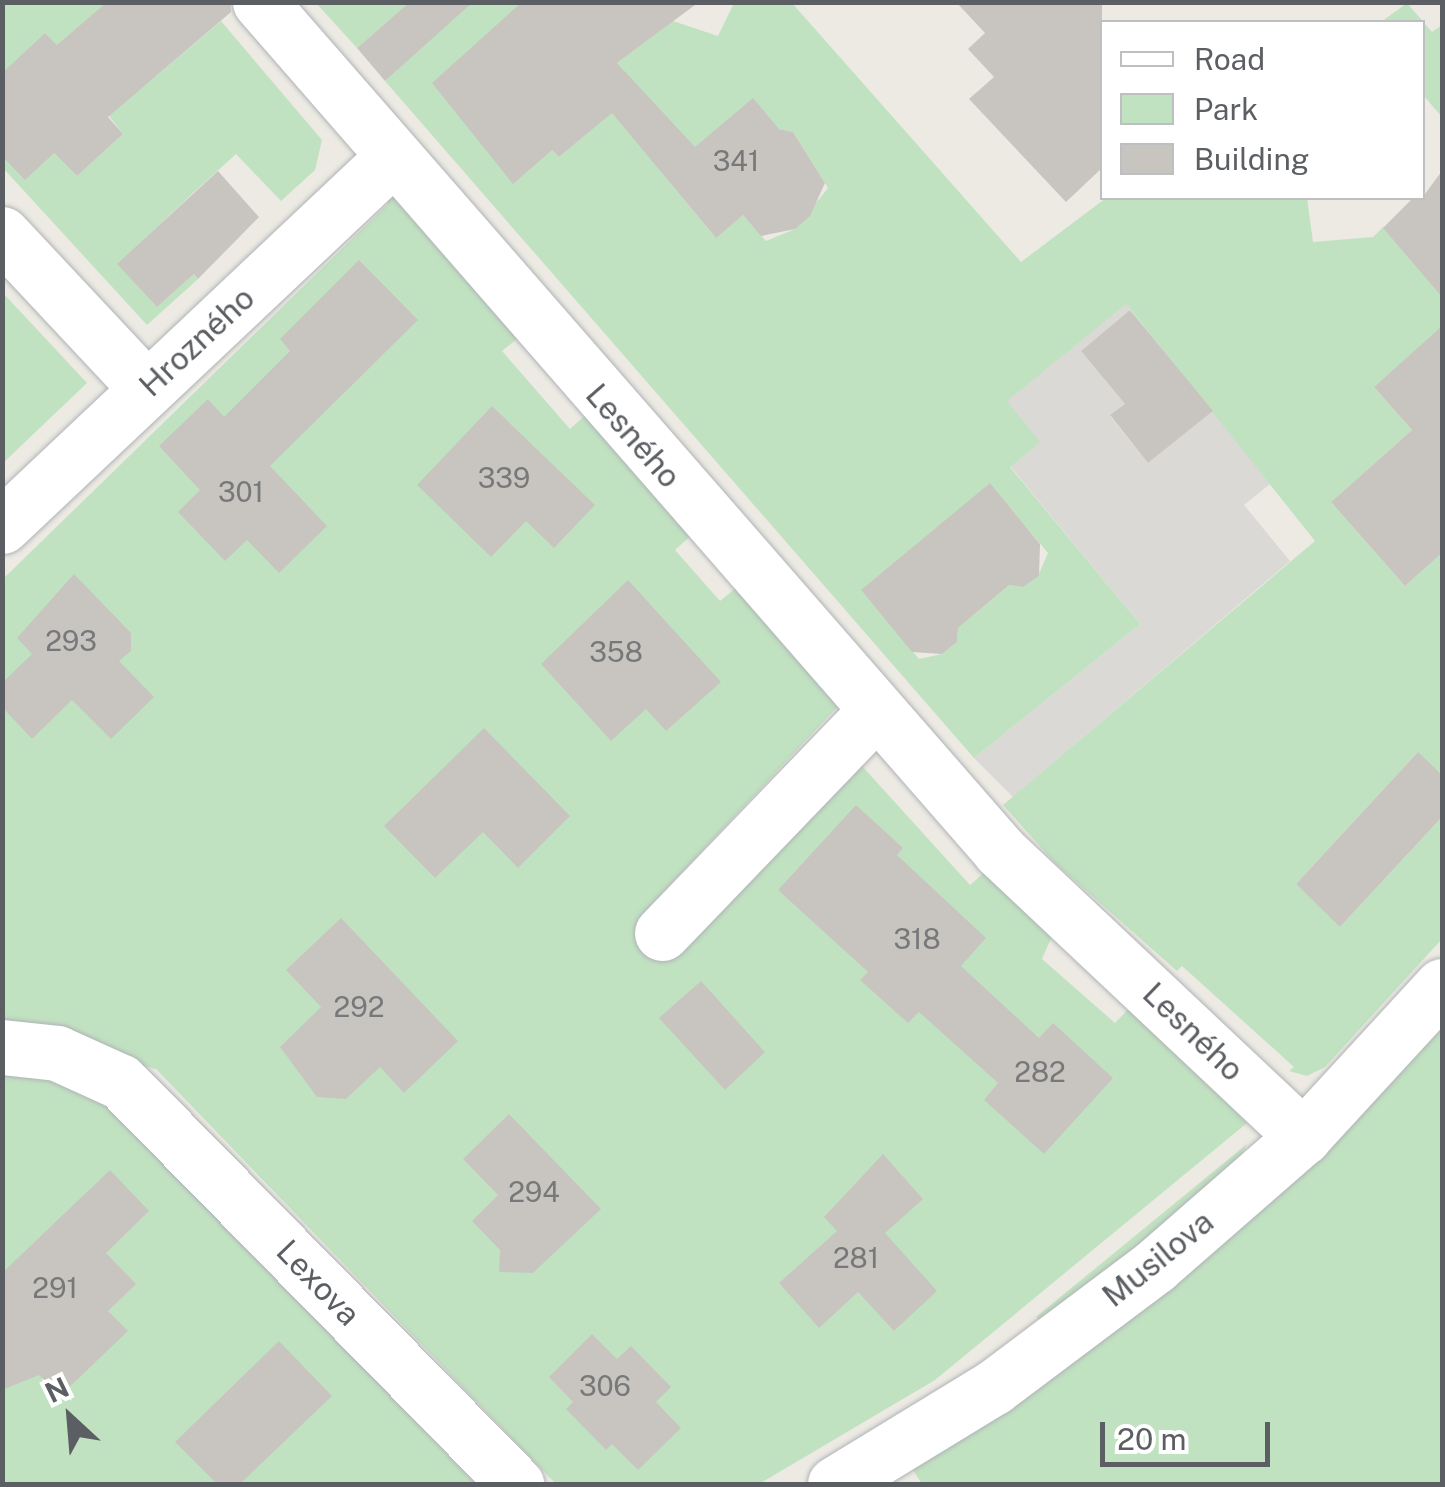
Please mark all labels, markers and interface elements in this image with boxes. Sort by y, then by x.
legend [1100,20,1425,200]
text: Road [1194,41,1265,77]
text: Park [1194,91,1258,127]
text: Building [1194,141,1309,177]
house number: 341 [713,144,759,178]
street label: Hrozného [132,279,262,405]
street label: Lesného [577,376,689,496]
house number: 339 [478,461,530,495]
house number: 301 [218,475,264,509]
house number: 293 [45,624,97,658]
house number: 358 [589,635,643,669]
house number: 318 [893,922,941,956]
street label: Lesného [1135,975,1251,1089]
house number: 292 [334,990,384,1024]
house number: 282 [1014,1055,1066,1089]
house number: 294 [508,1175,560,1209]
street label: Musilova [1095,1203,1221,1315]
street label: Lexova [268,1232,368,1334]
house number: 281 [833,1241,879,1275]
house number: 291 [32,1271,78,1305]
north arrow [20,1367,120,1467]
house number: 306 [579,1369,631,1403]
text: N [40,1370,74,1409]
scale bar [1105,1402,1275,1464]
text: 20 m [1117,1421,1186,1457]

